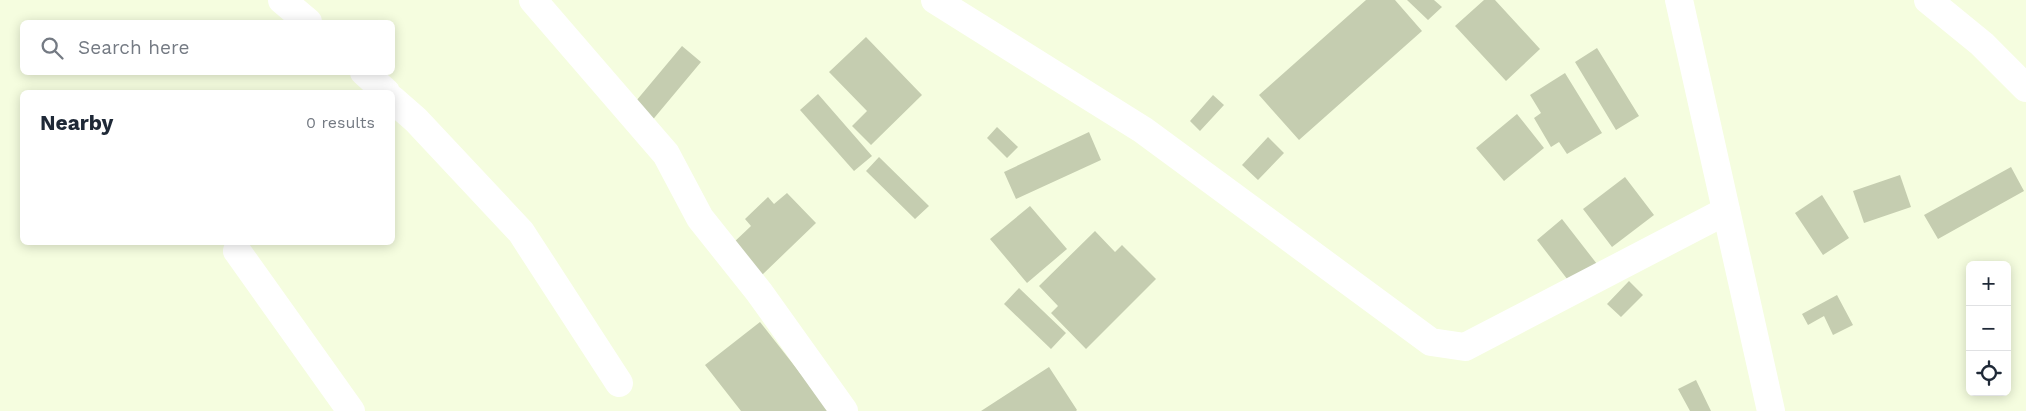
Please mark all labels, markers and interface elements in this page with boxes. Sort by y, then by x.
search box [20,20,395,75]
icon: search [38,34,66,62]
text: Search here [78,36,189,59]
text: Nearby [40,110,113,135]
text: 0 results [306,113,375,132]
map controls [1966,261,2011,396]
button: + [1966,261,2011,306]
button: − [1966,306,2011,351]
button: locate [1966,351,2011,396]

